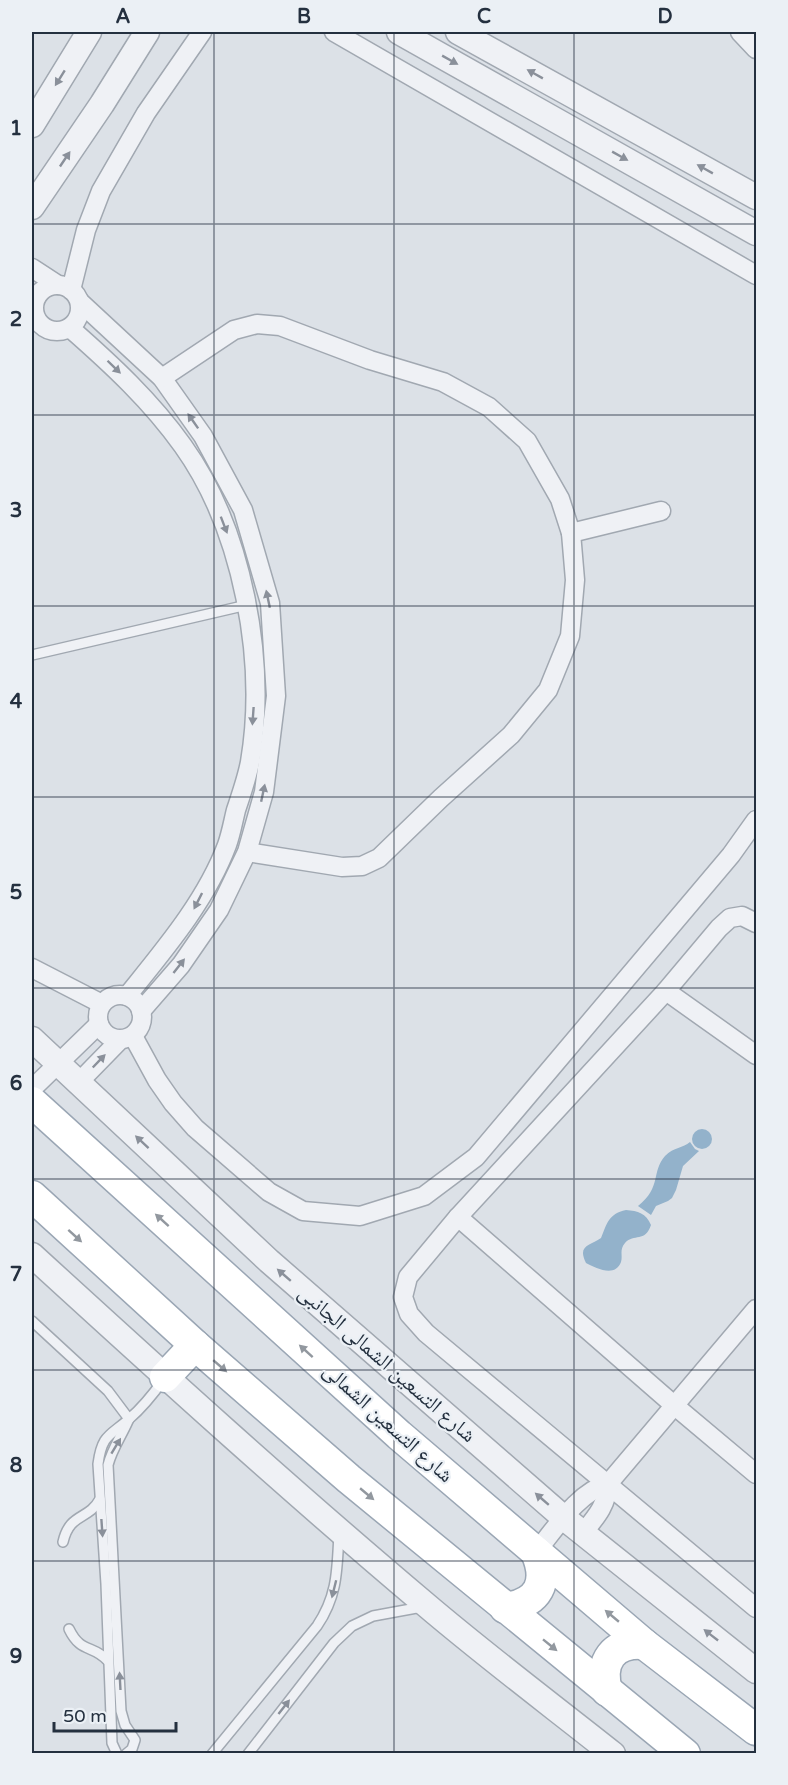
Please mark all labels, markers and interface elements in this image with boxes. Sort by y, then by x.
text: A [116,5,131,29]
text: B [297,5,311,29]
text: C [477,5,491,29]
text: D [657,5,673,29]
one-way arrow [442,55,459,65]
one-way arrow [526,69,543,79]
one-way arrow [55,70,66,86]
text: 1 [10,117,22,141]
one-way arrow [59,150,70,167]
one-way arrow [612,151,629,161]
one-way arrow [697,164,714,174]
text: 2 [10,308,22,332]
one-way arrow [106,360,120,374]
one-way arrow [187,413,199,429]
text: 3 [10,499,22,523]
one-way arrow [219,517,229,535]
one-way arrow [263,589,272,608]
text: 4 [10,690,23,714]
one-way arrow [249,707,258,726]
one-way arrow [259,783,268,802]
text: 5 [10,881,22,905]
one-way arrow [194,893,203,910]
one-way arrow [173,959,185,974]
one-way arrow [92,1054,106,1068]
text: 6 [10,1072,22,1096]
one-way arrow [135,1135,149,1149]
one-way arrow [154,1213,169,1227]
one-way arrow [67,1229,82,1242]
text: 7 [10,1263,22,1287]
one-way arrow [277,1268,292,1282]
street label: شارع التسعين الشمالى الجانبى [293,1280,481,1448]
one-way arrow [299,1345,314,1358]
street label: شارع التسعين الشمالى [318,1358,458,1488]
one-way arrow [212,1359,227,1373]
one-way arrow [110,1438,121,1454]
text: 8 [10,1454,22,1478]
one-way arrow [359,1487,374,1500]
one-way arrow [535,1492,550,1506]
one-way arrow [98,1518,107,1537]
one-way arrow [329,1580,338,1599]
one-way arrow [604,1610,620,1623]
one-way arrow [703,1629,718,1641]
one-way arrow [542,1638,558,1651]
text: 9 [10,1645,22,1669]
one-way arrow [115,1671,124,1690]
scale bar [54,1695,176,1733]
one-way arrow [277,1700,289,1715]
text: 50 m [63,1705,107,1727]

